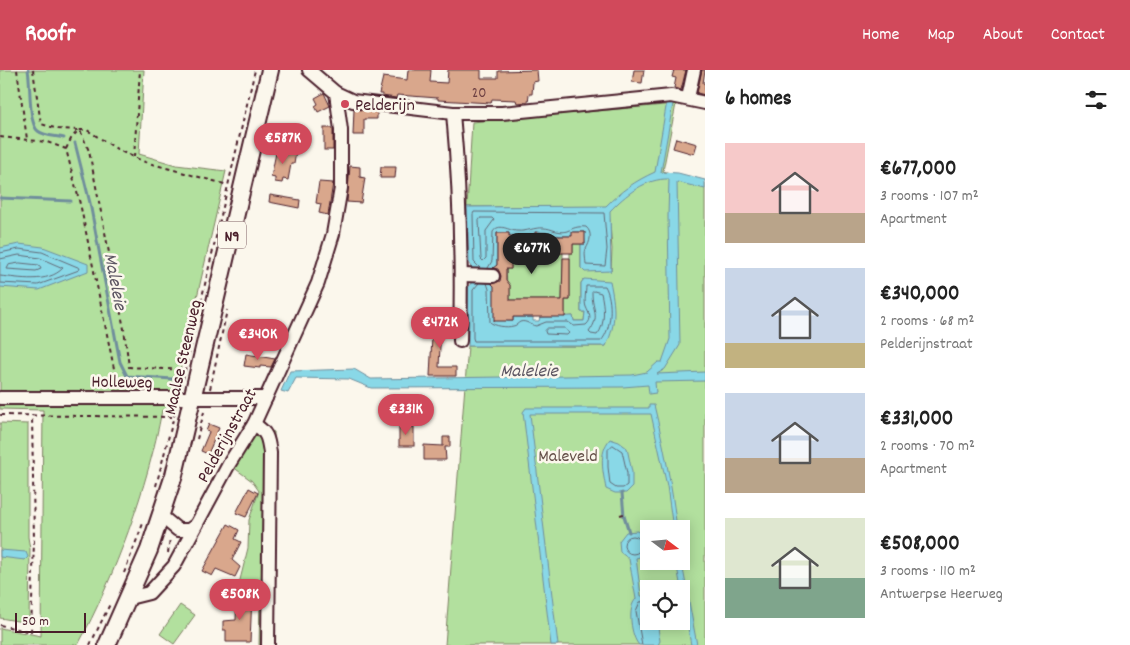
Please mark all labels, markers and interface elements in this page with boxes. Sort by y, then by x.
text: Roofr [25,18,75,52]
text: Home [862,23,899,48]
text: Map [927,23,955,48]
text: About [983,23,1023,48]
text: Contact [1051,23,1105,48]
house number: 20 [472,83,486,105]
text: 6 homes [725,85,792,115]
icon: filters [1082,86,1110,114]
place label: Pelderijn [355,94,415,119]
marker: Pelderijn [339,98,351,110]
pin: €587K [248,122,318,165]
text: €587K [265,127,301,150]
text: €677,000 [880,155,956,185]
icon: home [765,163,825,223]
text: 3 rooms · 107 m² [880,185,979,208]
text: Apartment [880,208,947,231]
road number: N9 [218,222,246,248]
pin: €677K [497,232,567,275]
text: €677K [514,237,550,260]
water label: Maleleie [95,251,133,314]
text: €340,000 [880,280,960,310]
icon: home [765,288,825,348]
street label: Maalse Steenweg [159,297,210,418]
pin: €472K [405,306,475,349]
text: 2 rooms · 68 m² [880,310,974,333]
text: €472K [422,311,458,334]
pin: €340K [223,318,293,361]
text: €340K [239,323,277,346]
text: Pelderijnstraat [880,333,973,356]
water label: Maleleie [500,359,559,386]
street label: Holleweg [91,370,153,397]
street label: Pelderijnstraat [192,384,265,488]
pin: €331K [371,394,441,436]
text: €331K [389,398,423,421]
text: €331,000 [880,405,953,435]
icon: home [765,413,825,473]
text: 2 rooms · 70 m² [880,435,975,458]
park label: Maleveld [538,445,598,470]
text: Apartment [880,458,947,481]
north arrow [640,520,690,570]
map controls [640,520,690,630]
text: €508,000 [880,530,960,560]
icon: home [765,538,825,598]
text: 3 rooms · 110 m² [880,560,976,583]
pin: €508K [205,578,275,621]
button: locate [640,580,690,630]
text: €508K [221,583,259,606]
text: Antwerpse Heerweg [880,583,1003,606]
scale bar [15,610,86,633]
text: 50 m [22,612,49,632]

